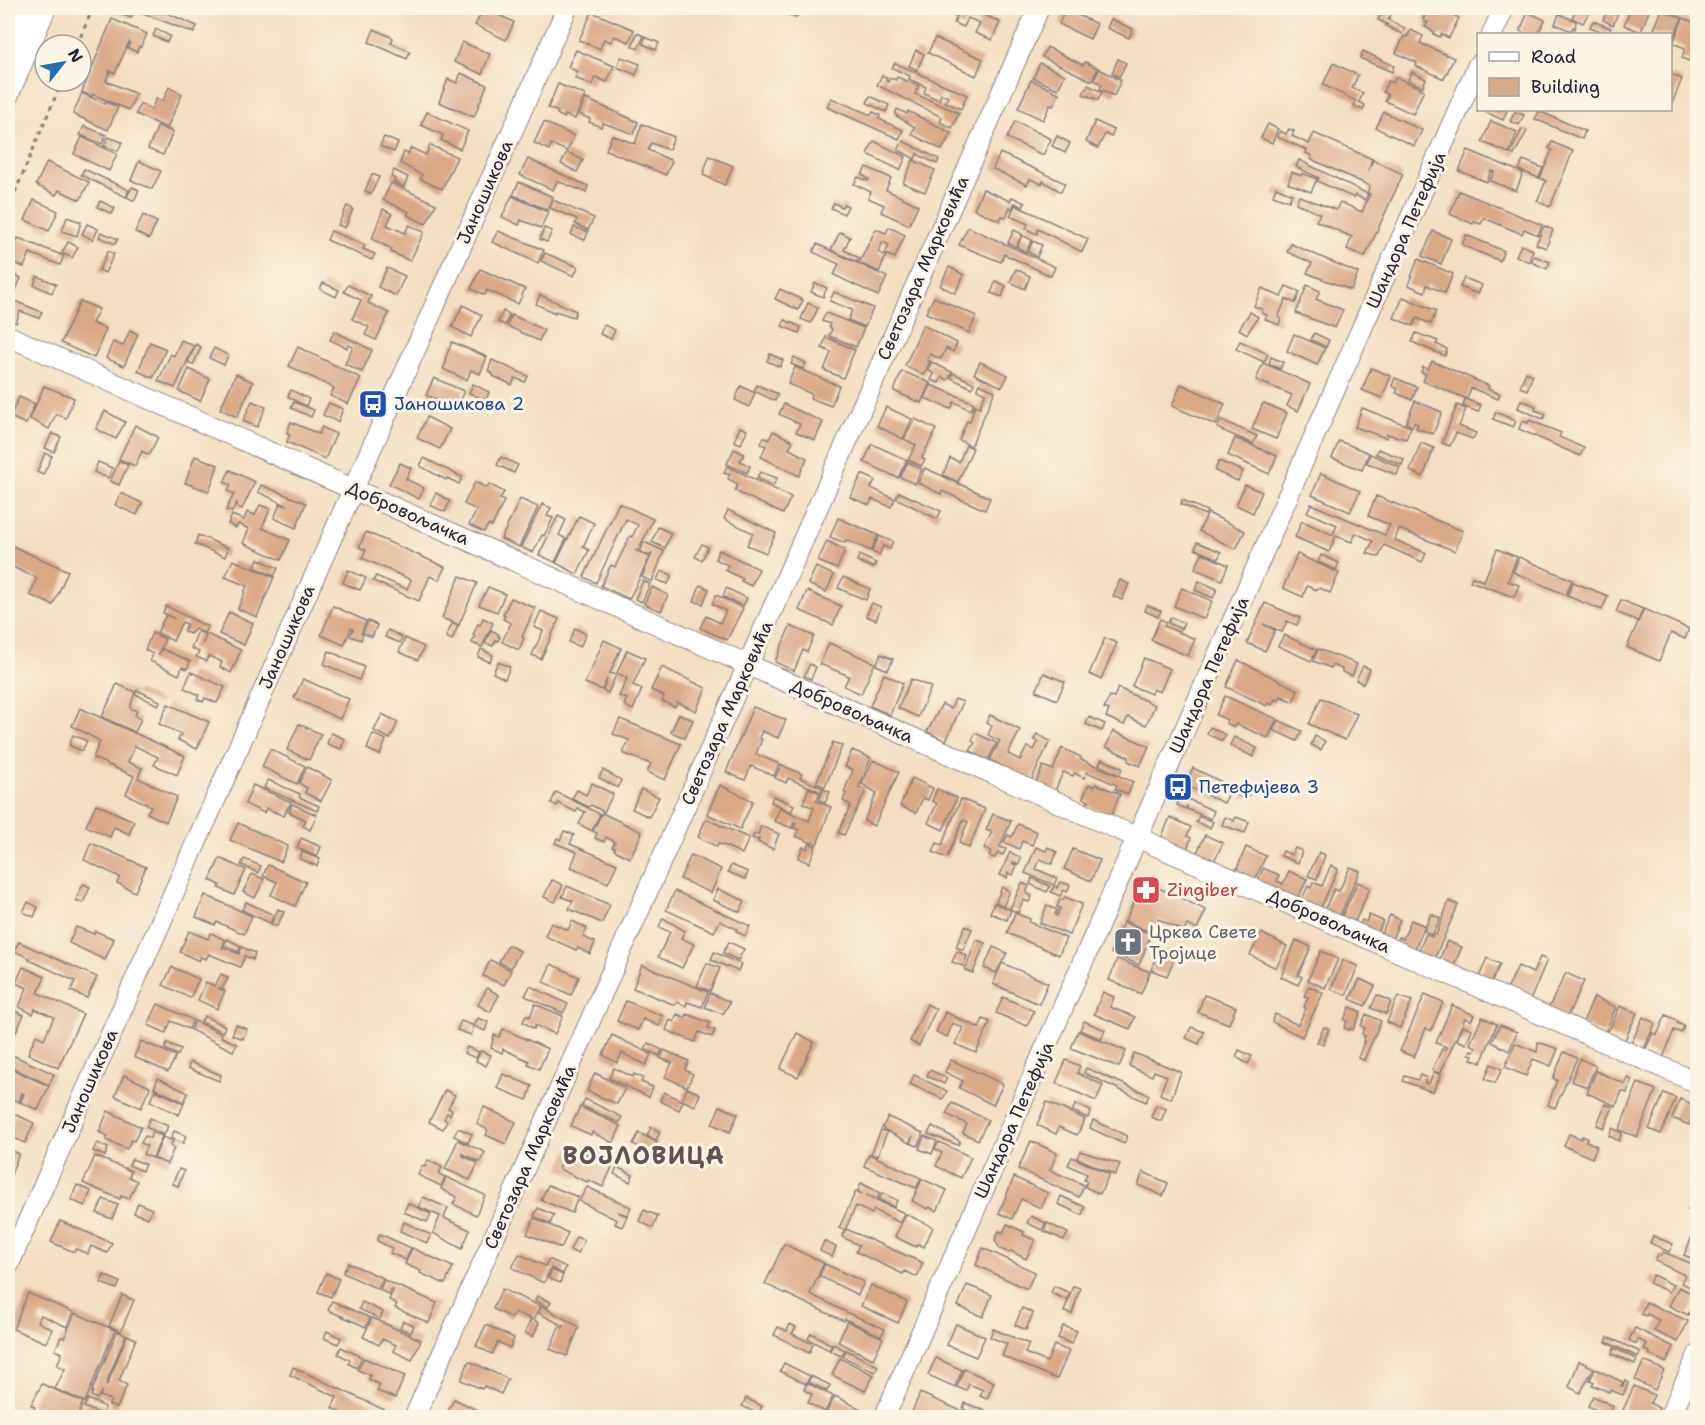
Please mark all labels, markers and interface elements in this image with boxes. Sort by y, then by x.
north arrow [33,33,93,93]
legend [1477,33,1672,111]
text: N [63,45,88,66]
text: Road [1531,45,1576,69]
text: Building [1531,75,1600,99]
street label: Јаношикова [451,136,519,248]
street label: Шандора Петефија [1361,148,1451,312]
street label: Светозара Марковића [871,172,975,364]
bus stop icon: Јаношикова 2 [357,388,389,420]
place label: Јаношикова 2 [394,392,524,416]
street label: Добровољачка [343,475,473,551]
street label: Јаношикова [253,581,321,693]
street label: Шандора Петефија [1164,593,1254,757]
street label: Светозара Марковића [675,617,779,809]
street label: Добровољачка [787,673,917,749]
bus stop icon: Петефијева 3 [1162,771,1194,803]
place label: Петефијева 3 [1199,775,1319,799]
pharmacy icon: Zingiber [1130,874,1162,906]
place label: Zingiber [1167,878,1238,902]
street label: Добровољачка [1264,883,1394,959]
place label: Црква Свете Тројице [1149,920,1257,965]
church icon: Црква Свете Тројице [1112,926,1144,958]
street label: Јаношикова [56,1025,124,1137]
street label: Шандора Петефија [969,1038,1059,1202]
street label: Светозара Марковића [478,1061,582,1253]
district label: ВОЈЛОВИЦА [563,1140,725,1172]

